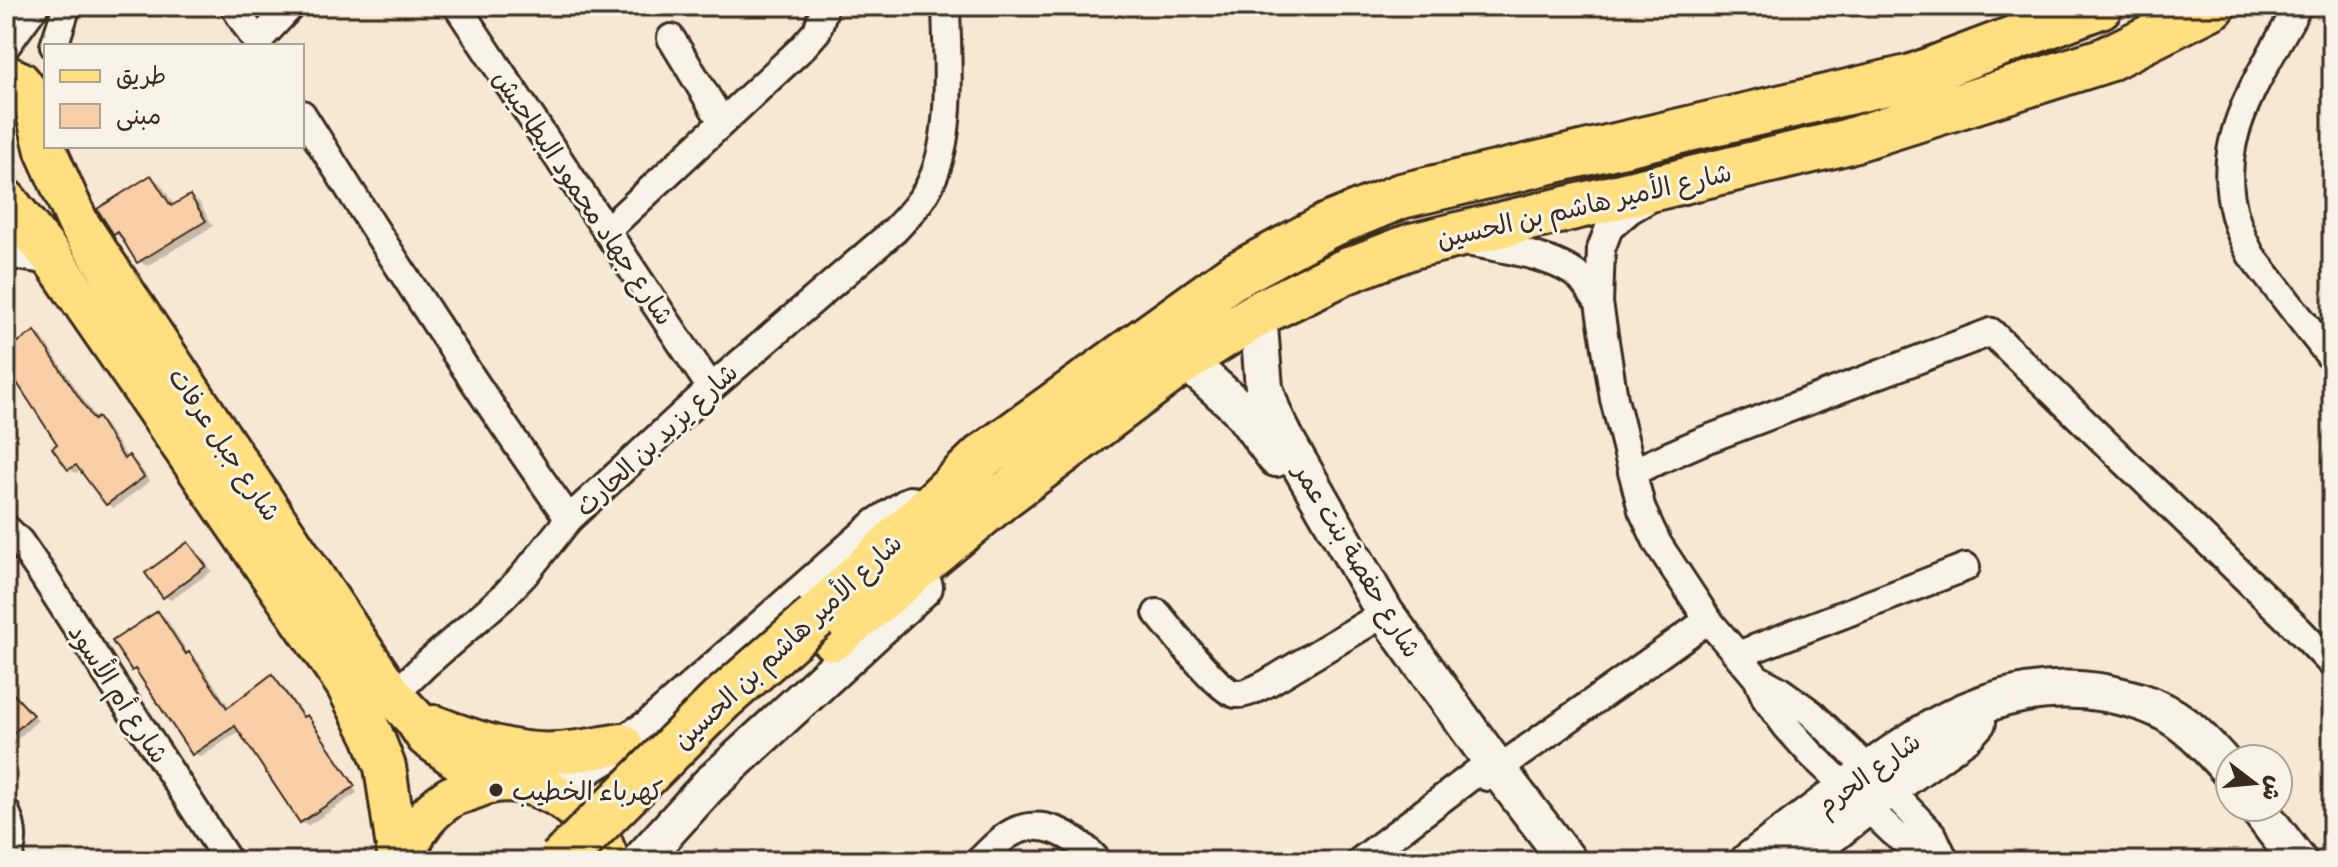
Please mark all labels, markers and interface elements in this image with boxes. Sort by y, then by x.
legend [44,44,304,148]
text: طريق [116,59,166,91]
street label: شارع جهاد محمود البطاحيش [484,62,683,332]
text: مبنى [116,99,161,131]
street label: شارع الأمير هاشم بن الحسين [1433,154,1736,259]
street label: شارع يزيد بن الحارث [567,355,745,524]
street label: شارع جبل عرفات [160,360,289,528]
street label: شارع حفصة بنت عمر [1284,454,1430,664]
street label: شارع الأمير هاشم بن الحسين [665,525,911,759]
street label: شارع أم الأسود [58,616,177,771]
street label: شارع الحرم [1809,723,1929,825]
north arrow [2214,743,2294,823]
place label: كهرباء الخطيب [512,773,664,808]
text: ش [2255,773,2291,804]
marker: كهرباء الخطيب [487,781,505,799]

